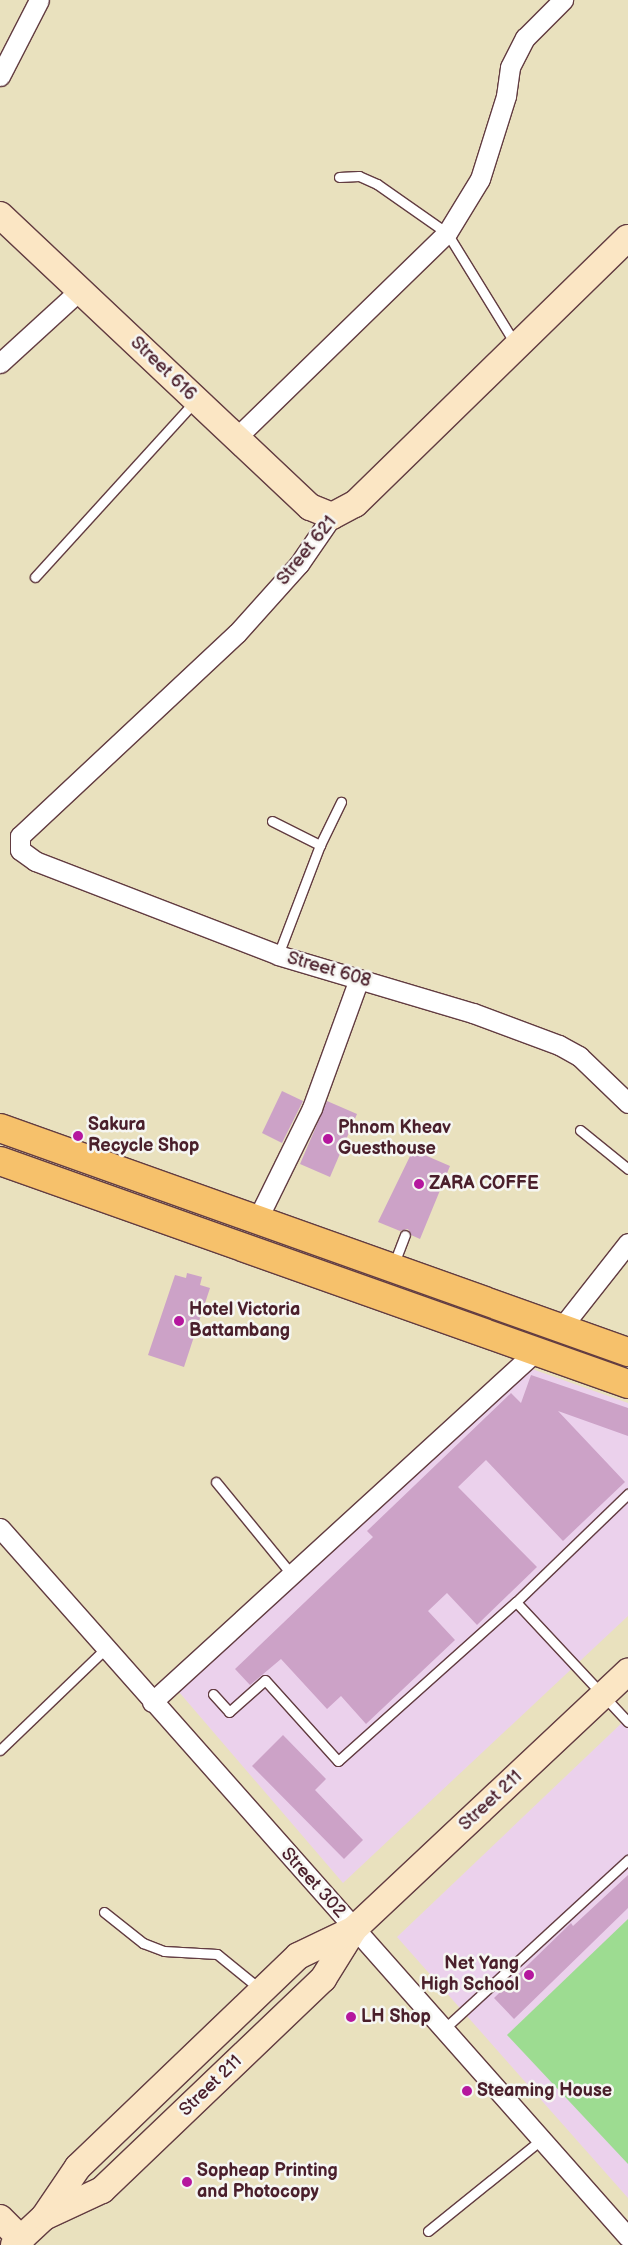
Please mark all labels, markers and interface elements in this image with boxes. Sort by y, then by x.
street label: Street 616 [126,332,200,406]
street label: Street 621 [273,512,341,590]
street label: Street 608 [285,948,373,992]
place label: Sakura Recycle Shop [88,1115,199,1158]
place label: Phnom Kheav Guesthouse [338,1118,451,1160]
marker: Sakura Recycle Shop [72,1130,84,1142]
marker: Phnom Kheav Guesthouse [322,1133,334,1145]
place label: ZARA COFFE [429,1173,539,1195]
marker: ZARA COFFE [413,1178,425,1190]
place label: Hotel Victoria Battambang [189,1300,301,1342]
marker: Hotel Victoria Battambang [173,1315,185,1327]
street label: Street 211 [455,1766,527,1836]
street label: Street 302 [276,1844,350,1922]
place label: Net Yang High School [421,1954,519,1996]
marker: Net Yang High School [523,1969,535,1981]
place label: LH Shop [361,2006,431,2028]
marker: LH Shop [345,2011,357,2023]
street label: Street 211 [175,2051,247,2121]
place label: Steaming House [477,2080,612,2102]
marker: Steaming House [461,2085,473,2097]
place label: Sopheap Printing and Photocopy [197,2161,338,2204]
marker: Sopheap Printing and Photocopy [181,2176,193,2188]

